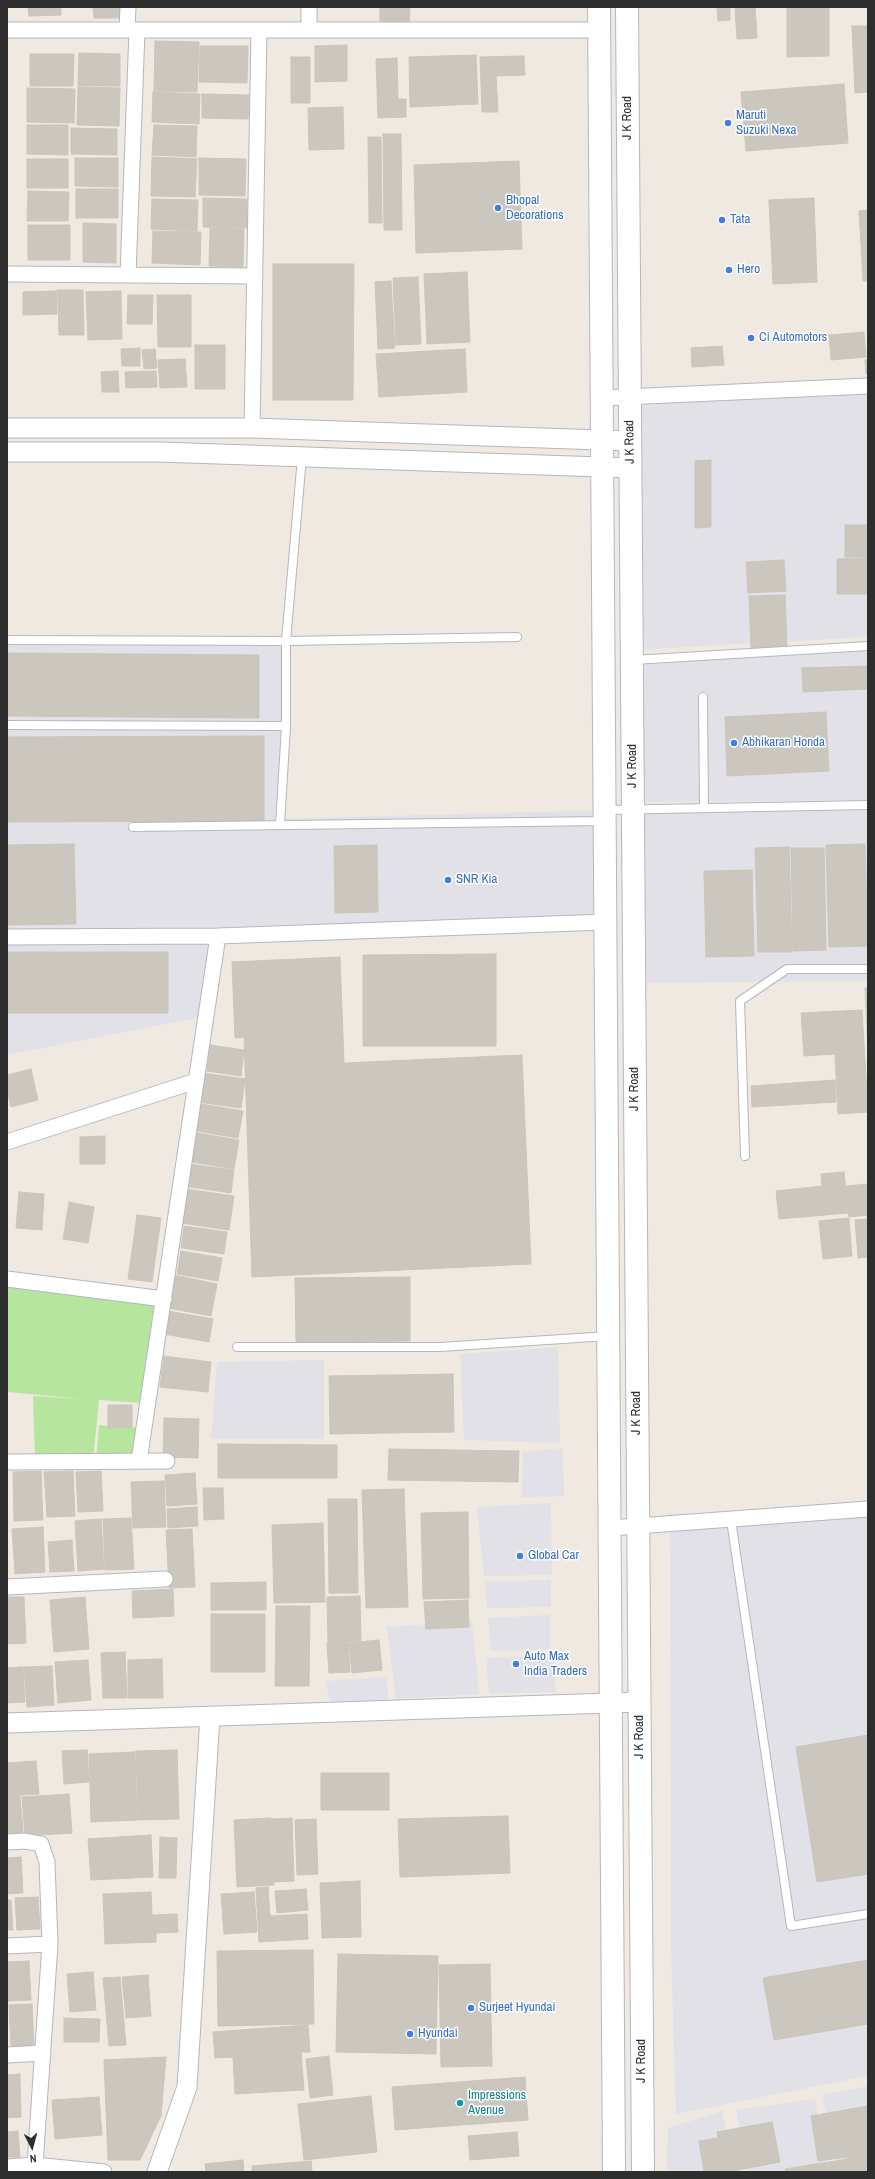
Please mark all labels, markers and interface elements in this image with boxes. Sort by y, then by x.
street label: J K Road [620,96,636,140]
place label: Maruti Suzuki Nexa [736,108,796,139]
marker: Maruti Suzuki Nexa [723,118,733,128]
place label: Bhopal Decorations [506,193,563,224]
marker: Bhopal Decorations [493,203,503,213]
place label: Tata [730,212,750,228]
marker: Tata [717,215,727,225]
place label: Hero [737,262,760,278]
marker: Hero [724,265,734,275]
place label: Ci Automotors [759,330,827,346]
marker: Ci Automotors [746,333,756,343]
street label: J K Road [622,420,638,464]
place label: Abhikaran Honda [742,735,825,751]
marker: Abhikaran Honda [729,738,739,748]
street label: J K Road [625,744,641,788]
place label: SNR Kia [456,872,497,888]
marker: SNR Kia [443,875,453,885]
street label: J K Road [627,1067,643,1111]
street label: J K Road [629,1391,645,1435]
place label: Global Car [528,1548,579,1564]
marker: Global Car [515,1551,525,1561]
place label: Auto Max India Traders [524,1649,587,1680]
marker: Auto Max India Traders [511,1659,521,1669]
street label: J K Road [632,1715,648,1759]
place label: Surjeet Hyundai [479,2000,555,2016]
marker: Surjeet Hyundai [466,2003,476,2013]
place label: Hyundai [418,2026,458,2042]
marker: Hyundai [405,2029,415,2039]
street label: J K Road [634,2039,650,2083]
place label: Impressions Avenue [468,2088,526,2119]
marker: Impressions Avenue [455,2098,465,2108]
north arrow [12,2127,52,2167]
text: N [29,2152,37,2166]

